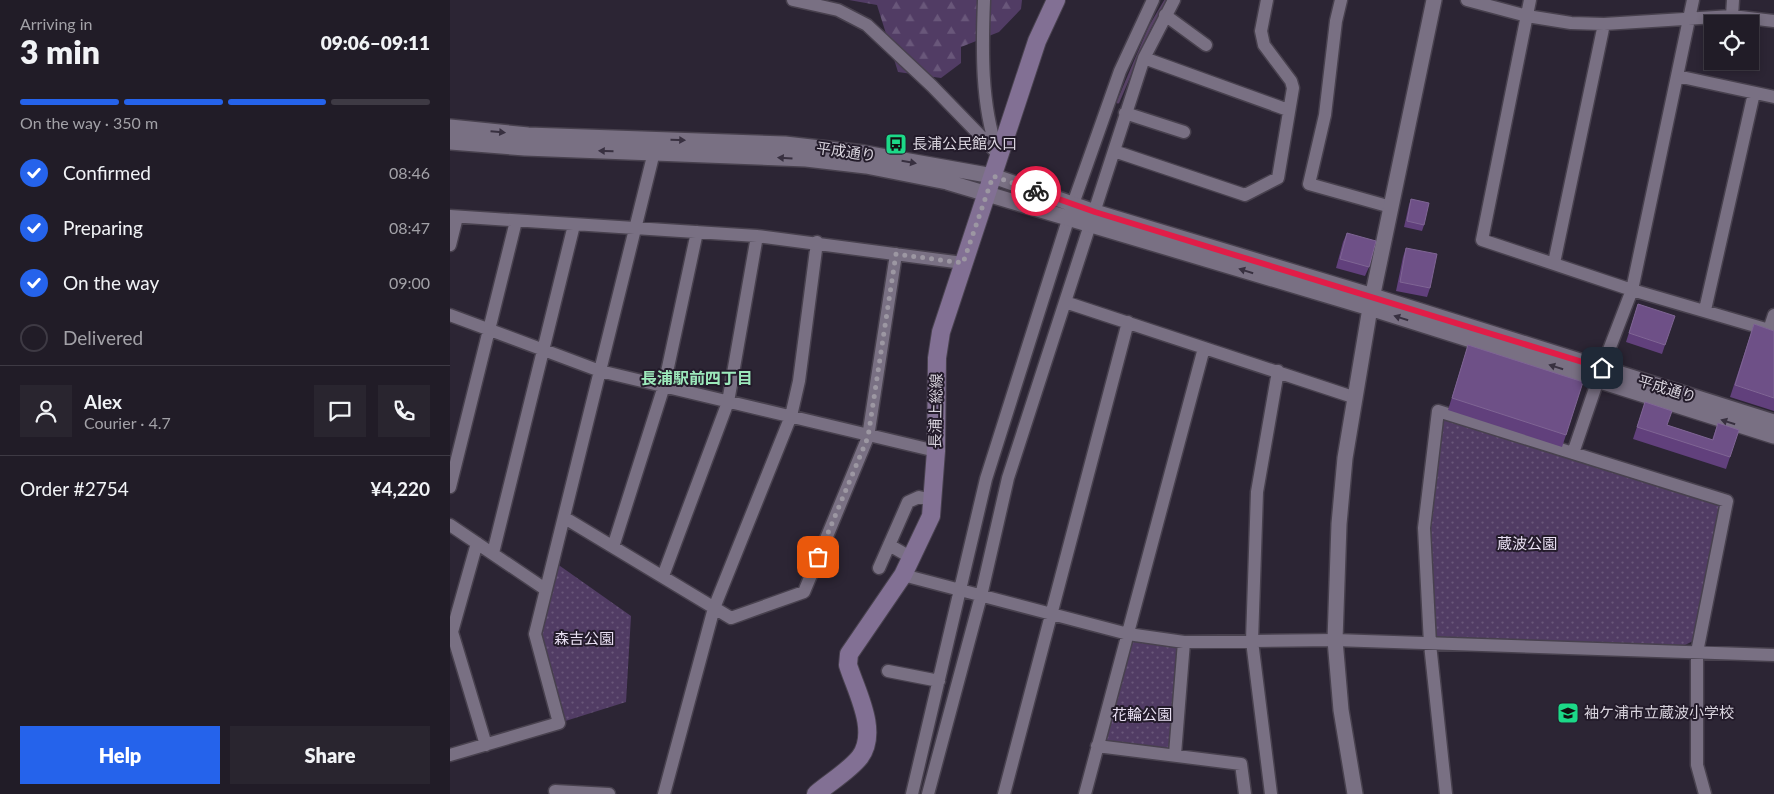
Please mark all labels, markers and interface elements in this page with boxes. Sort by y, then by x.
text: Arriving in [20,14,93,33]
map controls [1704,15,1759,70]
button: locate [1704,15,1759,70]
text: 09:06–09:11 [321,31,430,54]
text: 3 min [20,32,100,71]
text: On the way · 350 m [20,113,158,132]
one-way arrow [491,129,507,137]
bus stop icon: 長浦公民館入口 [884,132,908,156]
place label: 長浦公民館入口 [912,134,1017,152]
one-way arrow [670,136,686,144]
street label: 平成通り [815,138,877,164]
one-way arrow [597,147,613,155]
one-way arrow [777,153,793,161]
one-way arrow [902,158,918,166]
icon: check [20,159,48,187]
text: Confirmed [63,161,151,184]
text: 08:46 [389,163,430,182]
courier [1011,166,1061,216]
icon: bike [1022,177,1050,205]
icon: check [20,214,48,242]
text: Preparing [63,216,143,239]
text: 08:47 [389,218,430,237]
one-way arrow [1238,266,1253,274]
icon: check [20,269,48,297]
text: On the way [63,271,159,294]
text: 09:00 [389,273,430,292]
one-way arrow [1393,314,1408,322]
text: Delivered [63,326,143,349]
pin [1581,347,1623,389]
icon: home [1588,354,1616,382]
one-way arrow [1548,363,1563,371]
district label: 長浦駅前四丁目 [641,368,753,387]
street label: 平成通り [1636,371,1699,405]
street label: 長浦上総線 [925,373,945,449]
button: person [20,385,72,437]
button: chat [314,385,366,437]
button: phone [378,385,430,437]
text: Alex [84,390,122,413]
text: Courier · 4.7 [84,413,171,432]
one-way arrow [1720,417,1735,425]
text: Order #2754 [20,477,129,500]
text: ¥4,220 [370,477,430,500]
park label: 蔵波公園 [1497,534,1557,552]
pin [797,536,839,578]
icon: bag [804,543,832,571]
park label: 森吉公園 [554,629,614,647]
school or university icon: 袖ケ浦市立蔵波小学校 [1556,701,1580,725]
place label: 袖ケ浦市立蔵波小学校 [1584,703,1734,721]
park label: 花輪公園 [1112,705,1172,723]
button: Help [20,726,220,784]
button: Share [230,726,430,784]

